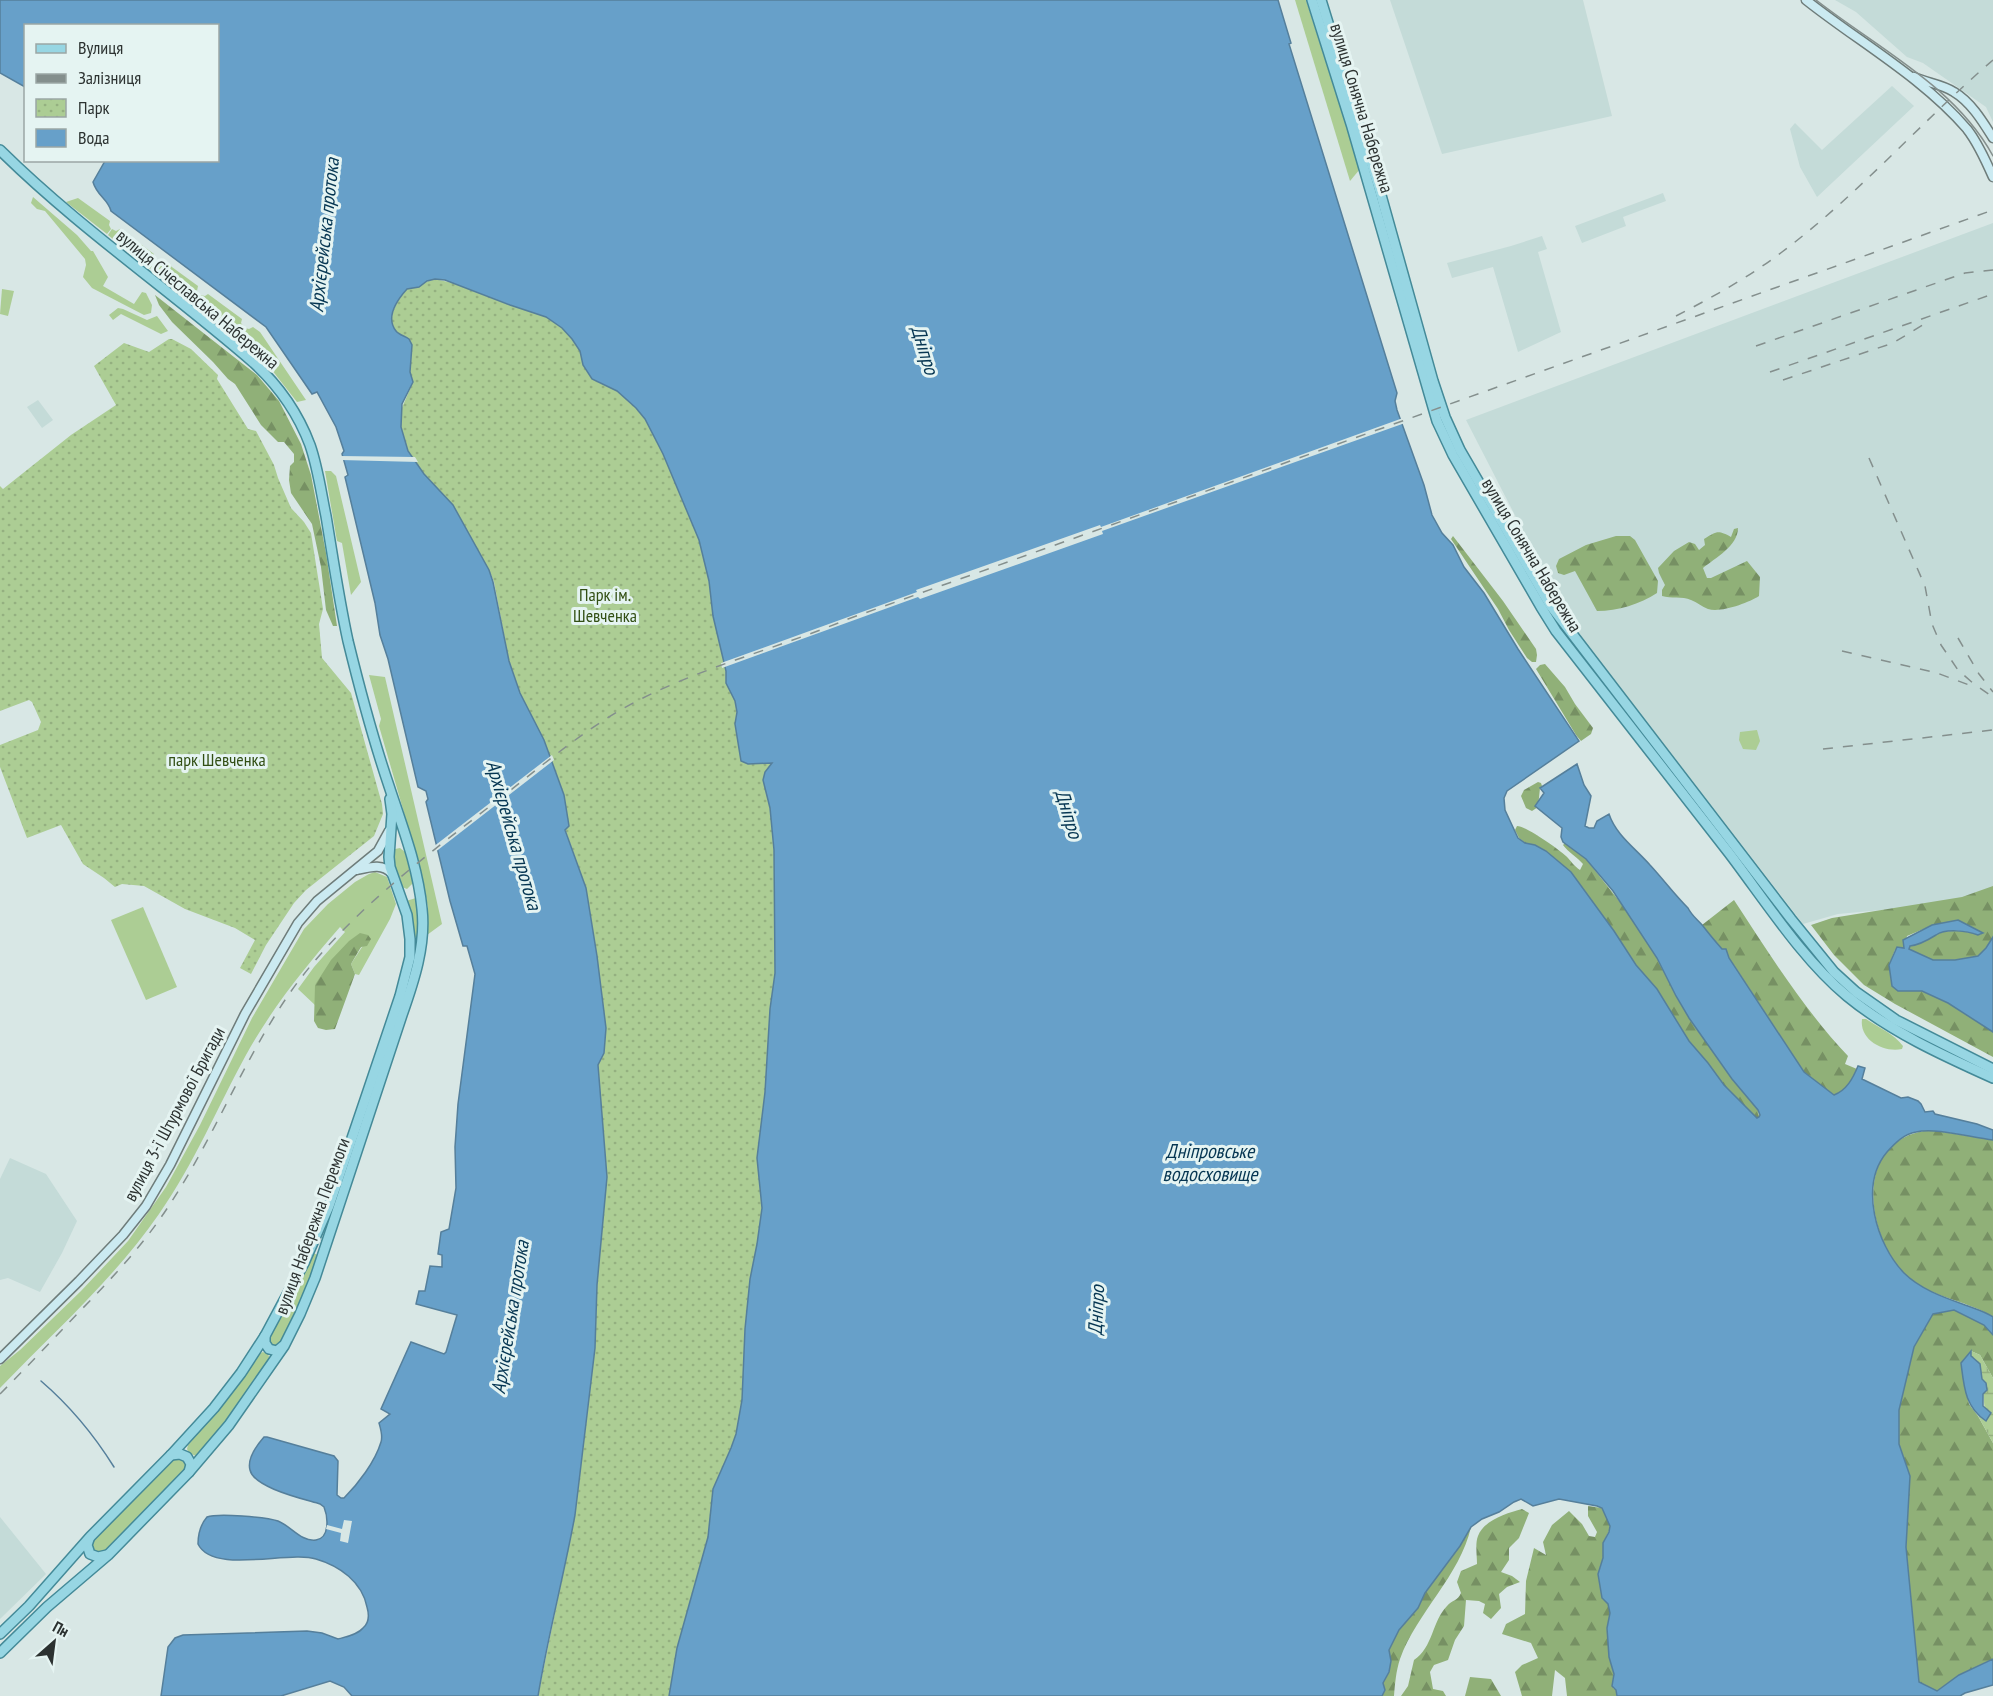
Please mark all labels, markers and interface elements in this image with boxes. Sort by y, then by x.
street label: вулиця Сонячна Набережна [1325,21,1399,195]
legend [24,24,219,162]
text: Вулиця [78,36,123,59]
text: Залізниця [78,66,141,89]
text: Парк [78,96,109,119]
text: Вода [78,126,109,149]
water label: Архієрейська протока [303,156,345,313]
street label: вулиця Січеславська Набережна [112,224,284,374]
water label: Дніпро [905,321,945,379]
street label: вулиця Сонячна Набережна [1477,474,1587,636]
park label: Парк iм. Шевченка [573,583,637,627]
park label: парк Шевченка [168,748,266,771]
water label: Архієрейська протока [480,757,548,914]
water label: Дніпро [1049,785,1089,843]
street label: вулиця 3-ї Штурмової Бригади [118,1023,230,1205]
street label: вулиця Набережна Перемоги [269,1135,355,1317]
water label: Дніпровське водосховище [1163,1138,1259,1187]
water label: Архієрейська протока [485,1238,535,1395]
water label: Дніпро [1082,1283,1110,1337]
north arrow [24,1612,84,1672]
text: Пн [50,1616,73,1641]

